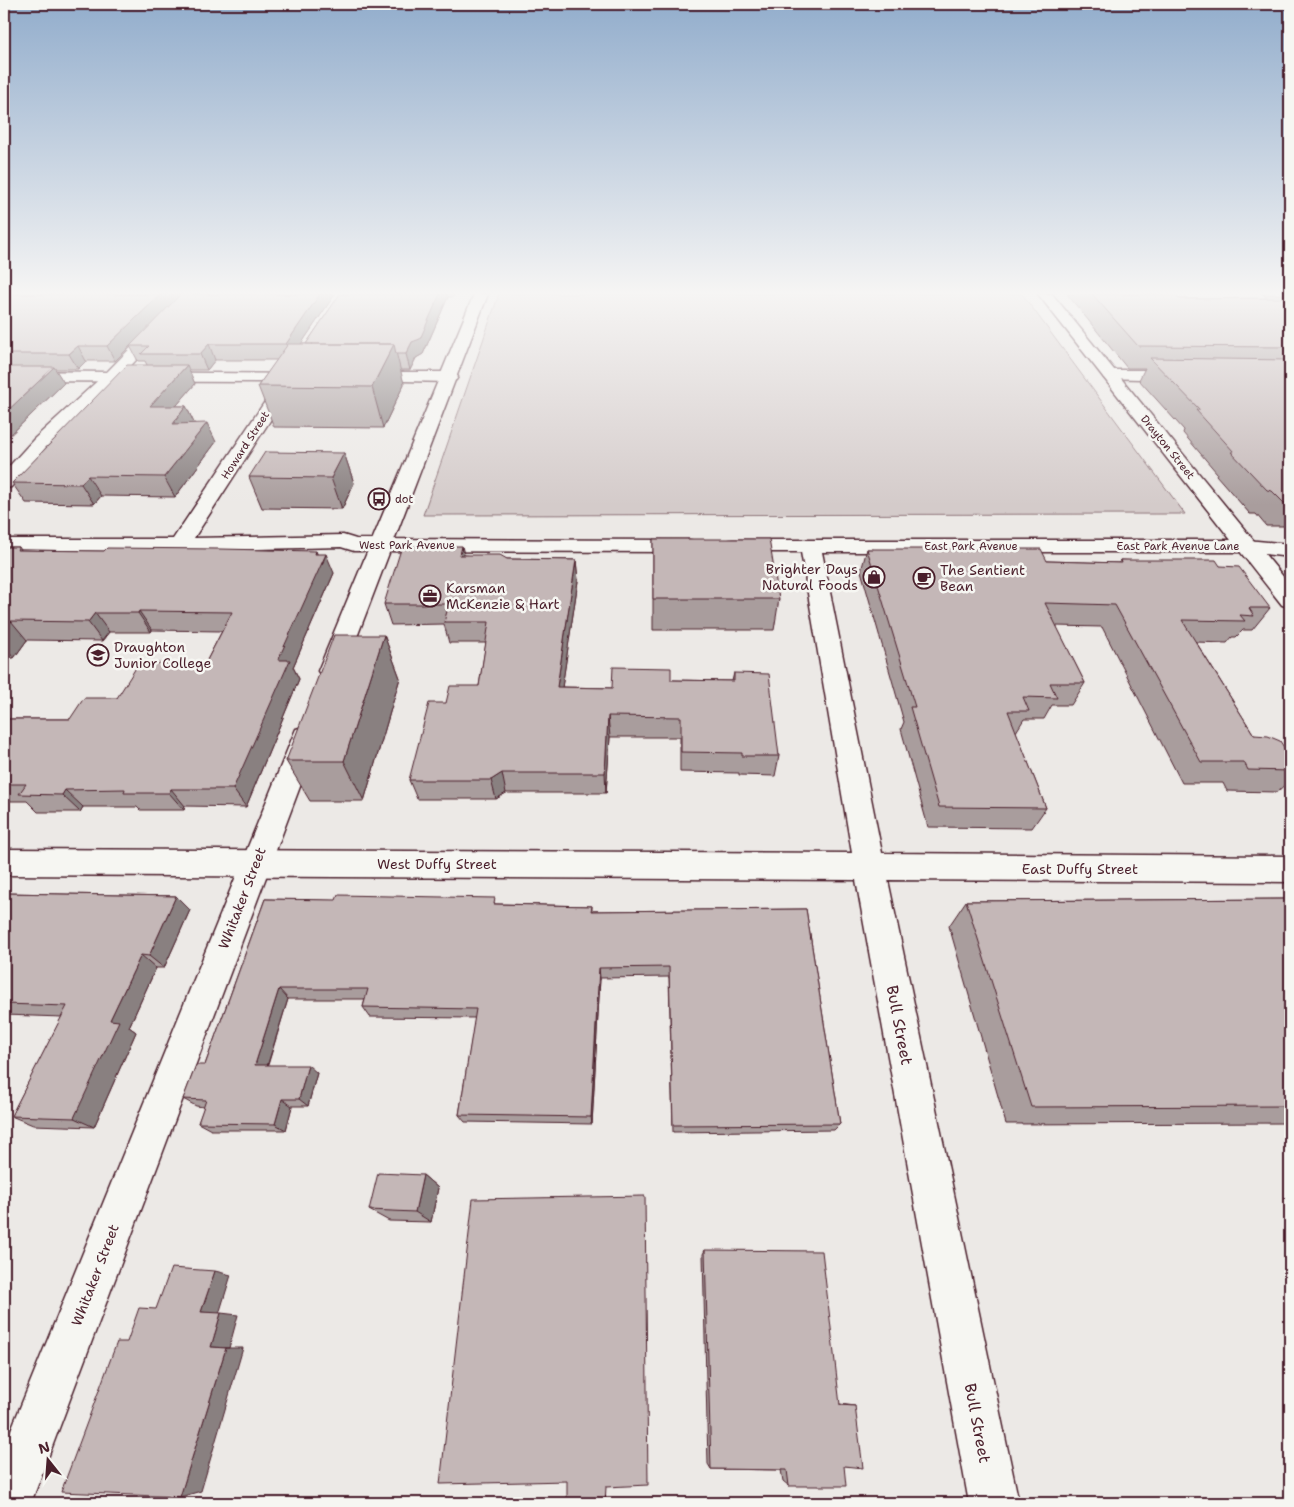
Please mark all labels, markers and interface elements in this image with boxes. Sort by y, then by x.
street label: Howard Street [218,408,273,482]
street label: Drayton Street [1137,412,1198,483]
bus stop icon: dot [367,487,391,511]
place label: dot [395,492,413,507]
street label: West Park Avenue [359,538,455,553]
street label: East Park Avenue [924,539,1018,554]
street label: East Park Avenue Lane [1117,539,1239,554]
place label: Brighter Days Natural Foods [762,560,858,594]
place label: The Sentient Bean [940,561,1025,595]
shop icon: Brighter Days Natural Foods [862,565,886,589]
cafe icon: The Sentient Bean [912,566,936,590]
place label: Karsman McKenzie & Hart [446,579,560,613]
office icon: Karsman McKenzie & Hart [418,584,442,608]
place label: Draughton Junior College [114,638,211,672]
school or university icon: Draughton Junior College [86,643,110,667]
street label: Whitaker Street [214,844,270,952]
street label: West Duffy Street [377,855,497,873]
street label: East Duffy Street [1022,860,1138,878]
street label: Bull Street [881,983,918,1067]
street label: Whitaker Street [67,1221,123,1329]
street label: Bull Street [959,1381,996,1465]
north arrow [22,1434,72,1484]
text: N [36,1437,52,1458]

